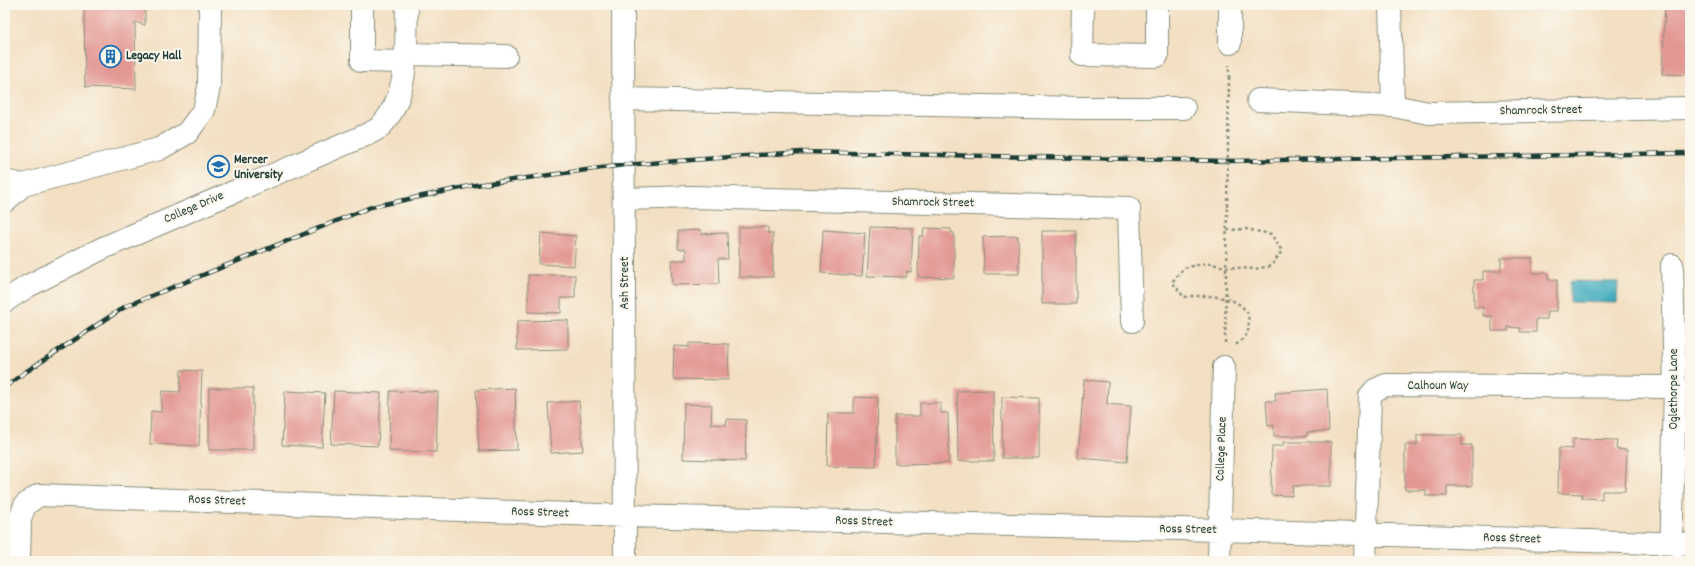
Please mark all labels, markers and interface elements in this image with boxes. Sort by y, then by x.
building icon: Legacy Hall [97,43,123,69]
place label: Legacy Hall [126,47,182,66]
street label: Shamrock Street [1500,101,1583,121]
place label: Mercer University [234,151,283,185]
school or university icon: Mercer University [206,154,232,180]
street label: College Drive [161,187,227,229]
street label: Shamrock Street [892,193,975,213]
street label: Ash Street [616,256,635,310]
street label: Oglethorpe Lane [1665,348,1684,430]
street label: Calhoun Way [1408,377,1469,396]
street label: College Place [1211,416,1233,482]
street label: Ross Street [188,490,246,512]
street label: Ross Street [511,502,569,524]
street label: Ross Street [835,511,893,533]
street label: Ross Street [1159,520,1217,540]
street label: Ross Street [1483,528,1541,550]

